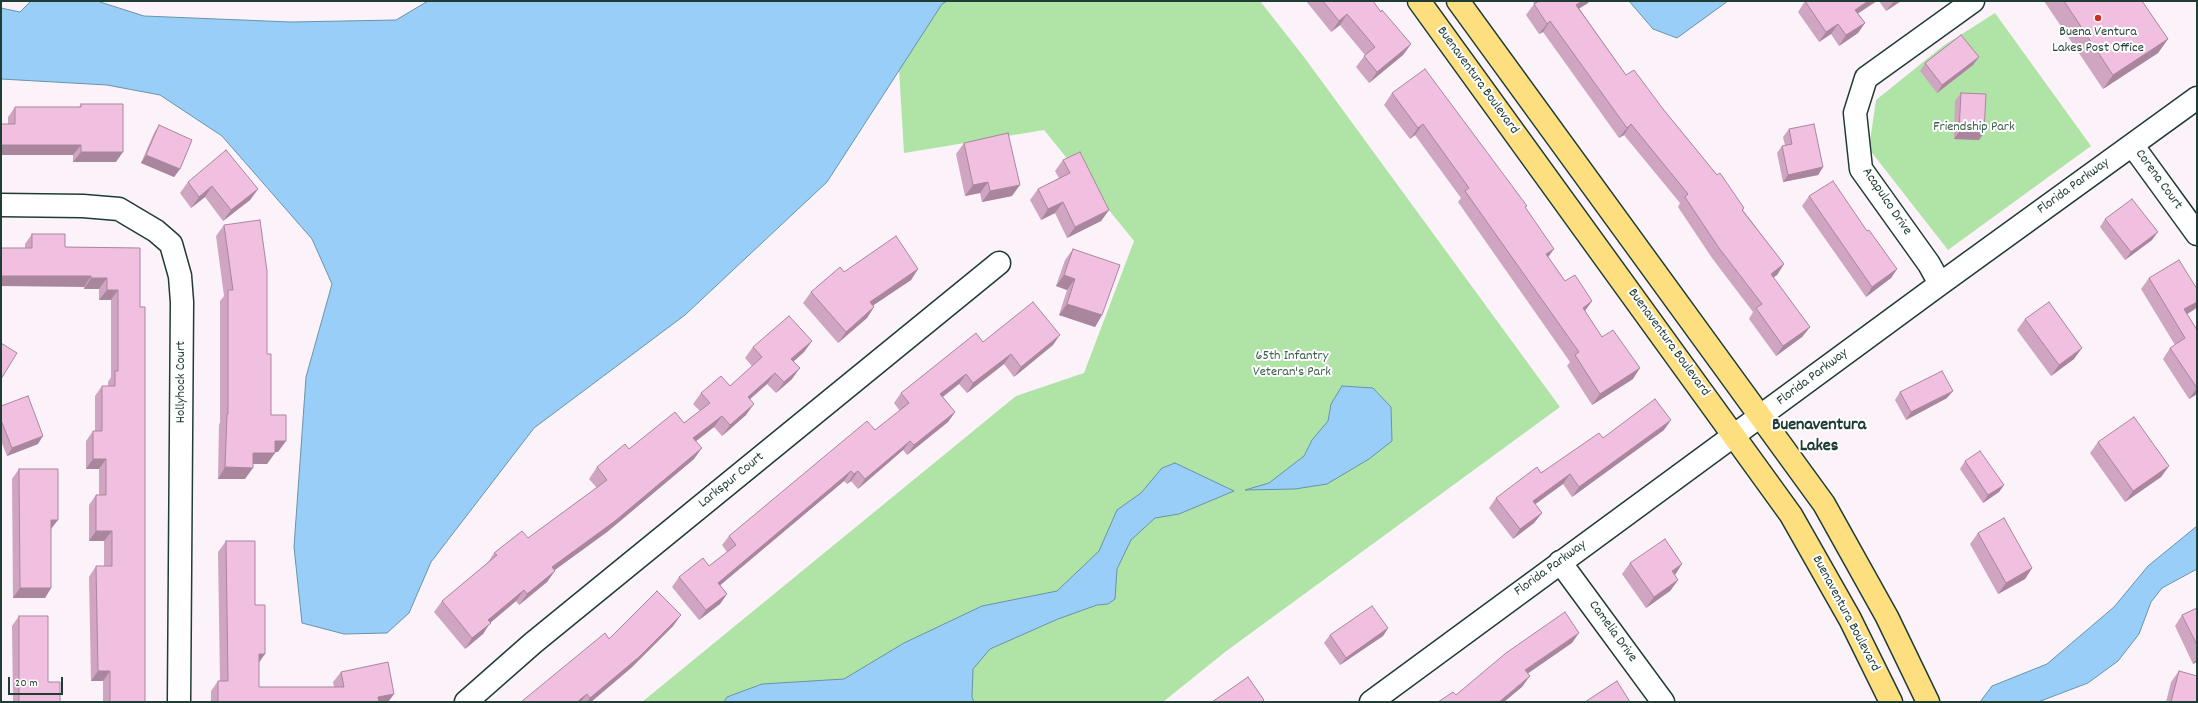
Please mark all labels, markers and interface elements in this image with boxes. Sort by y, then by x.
marker: Buena Ventura Lakes Post Office [2093,13,2103,23]
street label: Buenaventura Boulevard [1432,24,1522,138]
place label: Buena Ventura Lakes Post Office [2052,25,2144,58]
park label: Friendship Park [1933,120,2015,136]
street label: Corena Court [2131,147,2185,213]
street label: Florida Parkway [2035,155,2113,219]
street label: Acapulco Drive [1857,165,1915,239]
street label: Buenaventura Boulevard [1623,286,1713,400]
street label: Hollyhock Court [174,341,190,423]
street label: Florida Parkway [1774,346,1852,410]
park label: 65th Infantry Veteran's Park [1253,349,1331,382]
district label: Buenaventura Lakes [1772,416,1866,458]
street label: Larkspur Court [696,449,768,513]
street label: Florida Parkway [1512,537,1590,601]
street label: Buenaventura Boulevard [1807,553,1883,675]
street label: Camelia Drive [1584,598,1640,666]
scale bar [10,669,65,695]
text: 20 m [15,675,38,692]

